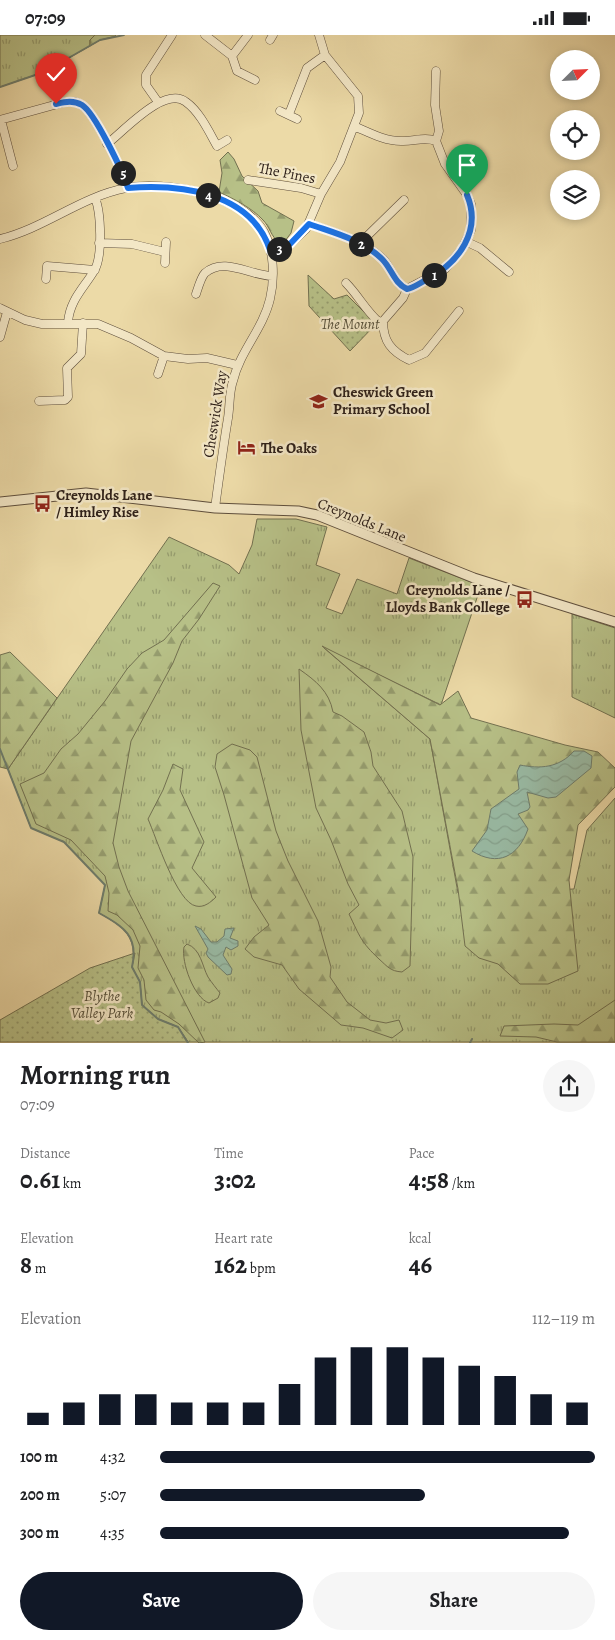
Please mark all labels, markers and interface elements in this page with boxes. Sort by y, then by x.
text: 07:09 [25,5,66,31]
north arrow [550,50,600,100]
map controls [550,50,600,220]
pin [35,53,77,104]
icon: check [42,60,70,88]
button: locate [550,110,600,160]
pin [446,144,488,195]
icon: arrive [453,151,481,179]
street label: The Pines [257,158,317,188]
pin: 5 [110,161,136,185]
text: 5 [121,164,126,183]
button: layers [550,170,600,220]
pin: 4 [196,183,220,207]
text: 4 [205,186,212,205]
pin: 2 [348,231,374,257]
text: 2 [358,235,365,254]
pin: 3 [266,237,292,261]
text: 3 [276,240,283,259]
pin: 1 [422,263,446,287]
text: 1 [432,266,437,285]
park label: The Mount [321,314,380,334]
street label: Cheswick Way [198,369,232,459]
place label: Cheswick Green Primary School [333,382,434,419]
school or university icon: Cheswick Green Primary School [309,391,329,411]
hotel icon: The Oaks [237,438,257,458]
place label: The Oaks [261,438,317,458]
place label: Creynolds Lane / Himley Rise [56,485,152,522]
street label: Creynolds Lane [315,493,410,547]
bus stop icon: Creynolds Lane / Himley Rise [32,494,52,514]
place label: Creynolds Lane / Lloyds Bank College [386,580,510,617]
bus stop icon: Creynolds Lane / Lloyds Bank College [514,589,534,609]
park label: Blythe Valley Park [71,986,134,1023]
text: Morning run [20,1056,170,1094]
button: share [543,1060,595,1112]
text: 07:09 [20,1094,55,1116]
text: Distance [20,1144,70,1163]
text: Time [214,1144,243,1163]
text: Pace [409,1144,435,1163]
text: 0.61 [20,1163,60,1197]
text: 3:02 [214,1163,256,1197]
text: 4:58 [409,1163,449,1197]
text: km [60,1174,81,1193]
text: /km [449,1174,475,1193]
text: Elevation [20,1229,74,1248]
text: Heart rate [214,1229,273,1248]
text: kcal [409,1229,431,1248]
text: 8 [20,1248,32,1282]
text: 162 [214,1248,247,1282]
text: 46 [409,1248,432,1282]
text: m [32,1259,46,1278]
text: bpm [247,1259,276,1278]
text: Elevation [20,1308,81,1330]
text: 112–119 m [532,1308,595,1330]
text: 100 m [20,1446,58,1468]
text: 4:32 [100,1446,125,1468]
text: 200 m [20,1484,60,1506]
text: 5:07 [100,1484,126,1506]
text: 300 m [20,1522,59,1544]
text: 4:35 [100,1522,125,1544]
button: Save [20,1572,303,1630]
button: Share [313,1572,595,1630]

